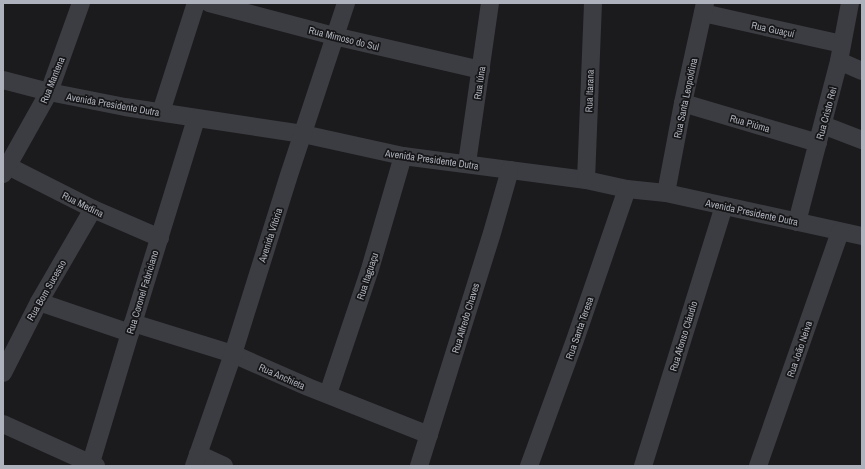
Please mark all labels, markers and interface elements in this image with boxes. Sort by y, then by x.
street label: Rua Guaçuí [750,19,796,41]
street label: Rua Mimoso do Sul [307,23,381,54]
street label: Rua Mantena [37,55,68,105]
street label: Rua Santa Leopoldina [671,56,700,139]
street label: Rua Iúna [471,65,488,100]
street label: Rua Itarana [582,69,597,113]
street label: Rua Cristo Rei [813,85,840,141]
street label: Avenida Presidente Dutra [64,90,161,119]
street label: Rua Piúma [728,112,772,136]
street label: Avenida Presidente Dutra [383,146,480,173]
street label: Rua Medina [60,189,106,220]
street label: Avenida Presidente Dutra [703,196,800,229]
street label: Avenida Vitória [255,206,285,265]
street label: Rua Coronel Fabriciano [124,248,162,336]
street label: Rua Itaguaçu [354,251,381,301]
street label: Rua Bom Sucesso [24,257,69,323]
street label: Rua Alfredo Chaves [449,281,482,355]
street label: Rua Santa Teresa [563,295,596,361]
street label: Rua Afonso Cláudio [667,299,700,373]
street label: Rua João Neiva [784,319,815,379]
street label: Rua Anchieta [257,361,307,393]

